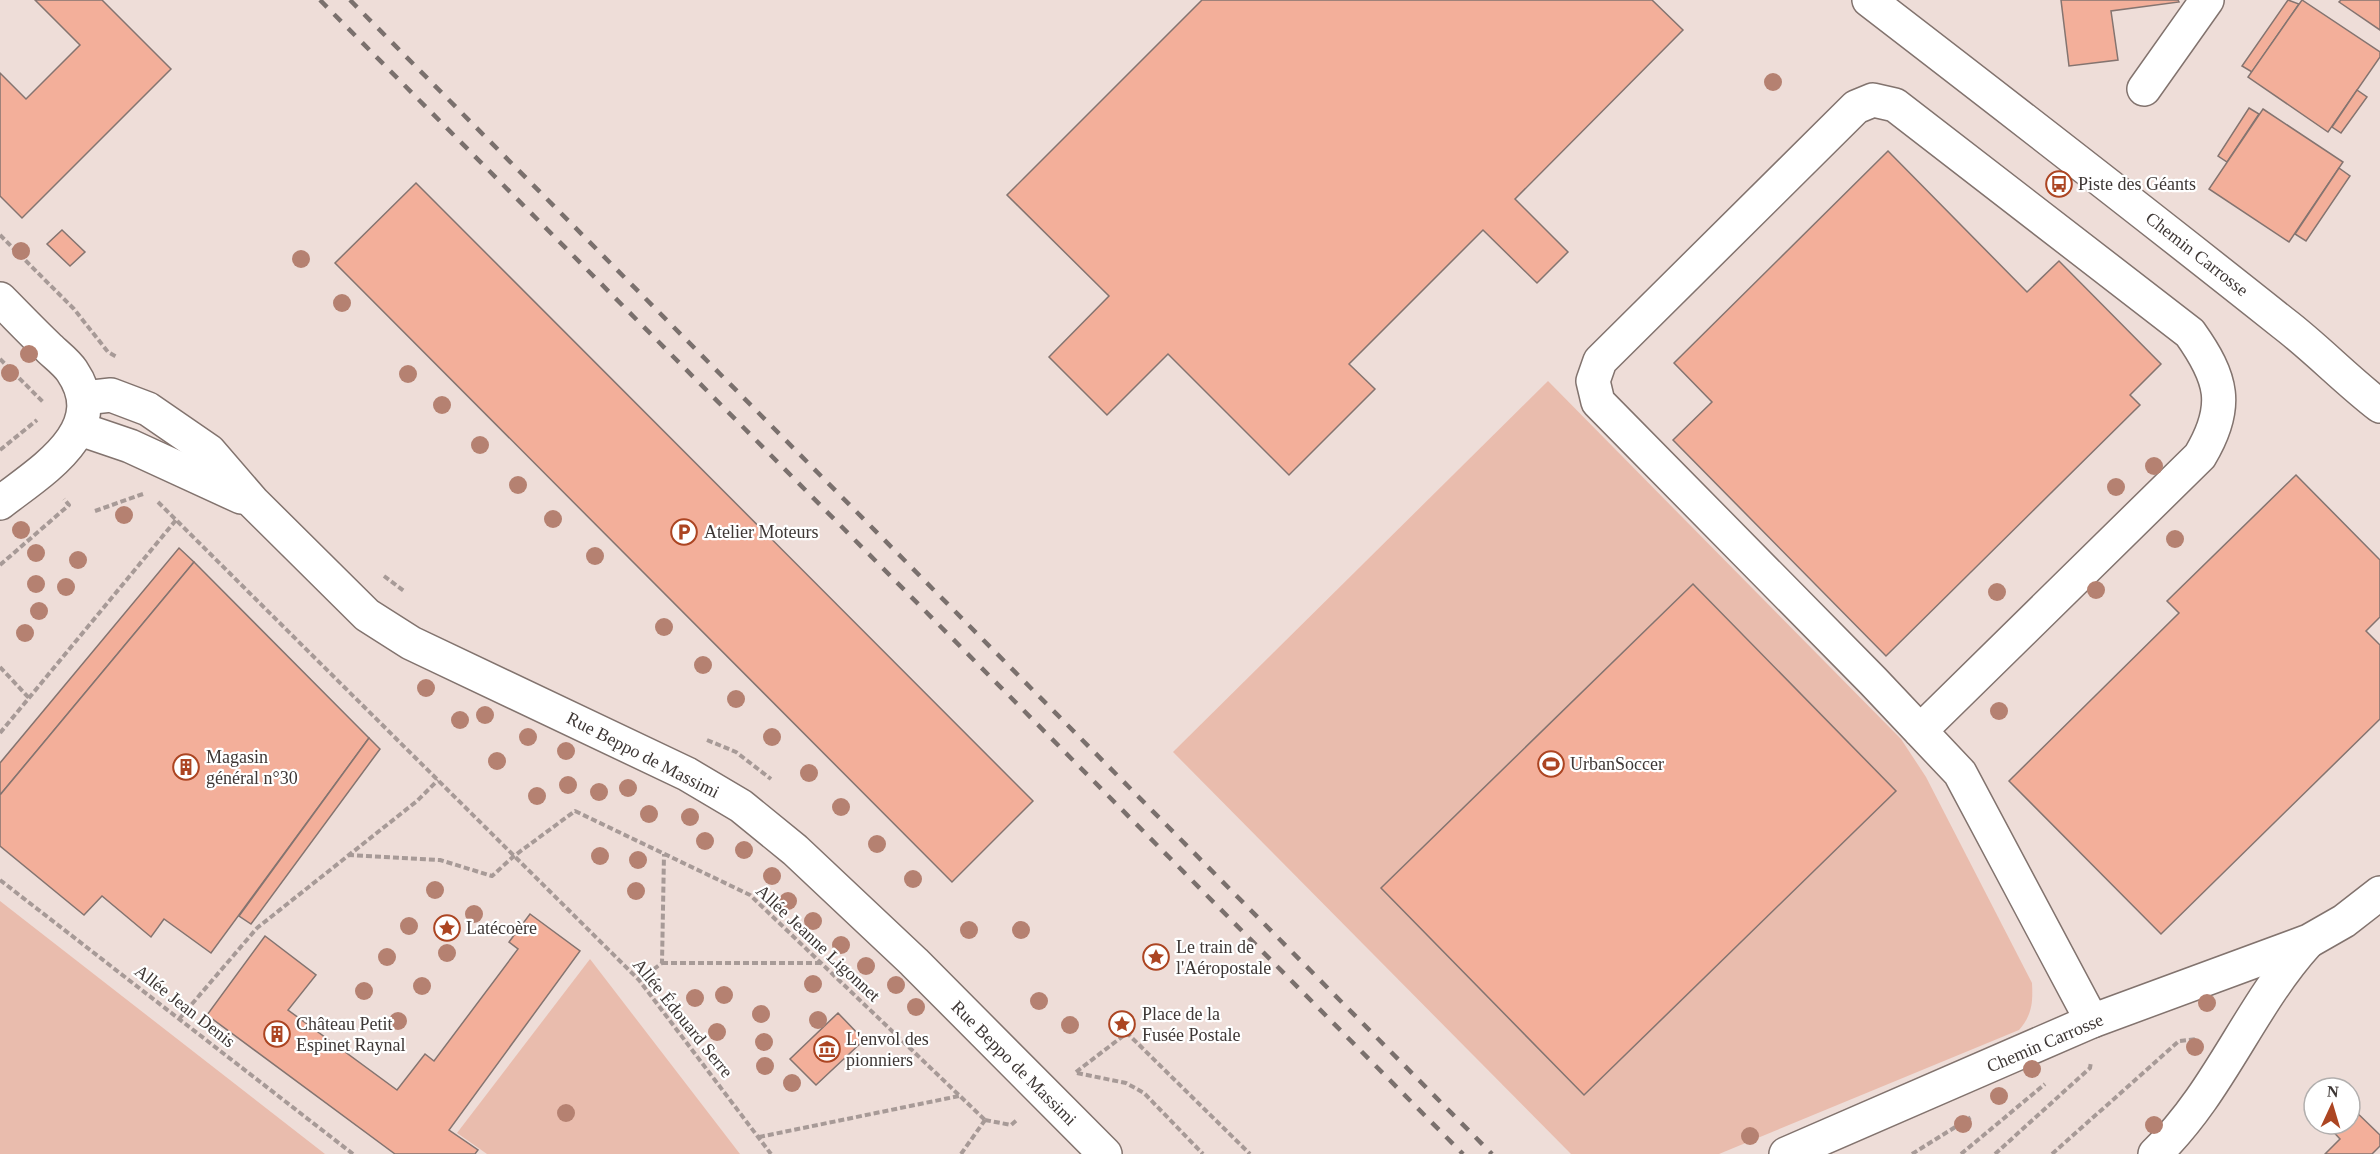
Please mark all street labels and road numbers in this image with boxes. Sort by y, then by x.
street label: Chemin Carrosse [2142,208,2252,300]
street label: Rue Beppo de Massimi [563,708,723,802]
street label: Allée Jeanne Ligonnet [752,880,884,1006]
street label: Allée Édouard Serre [629,954,738,1081]
street label: Allée Jean Denis [131,961,239,1051]
street label: Rue Beppo de Massimi [947,996,1081,1130]
street label: Chemin Carrosse [1984,1009,2106,1077]

